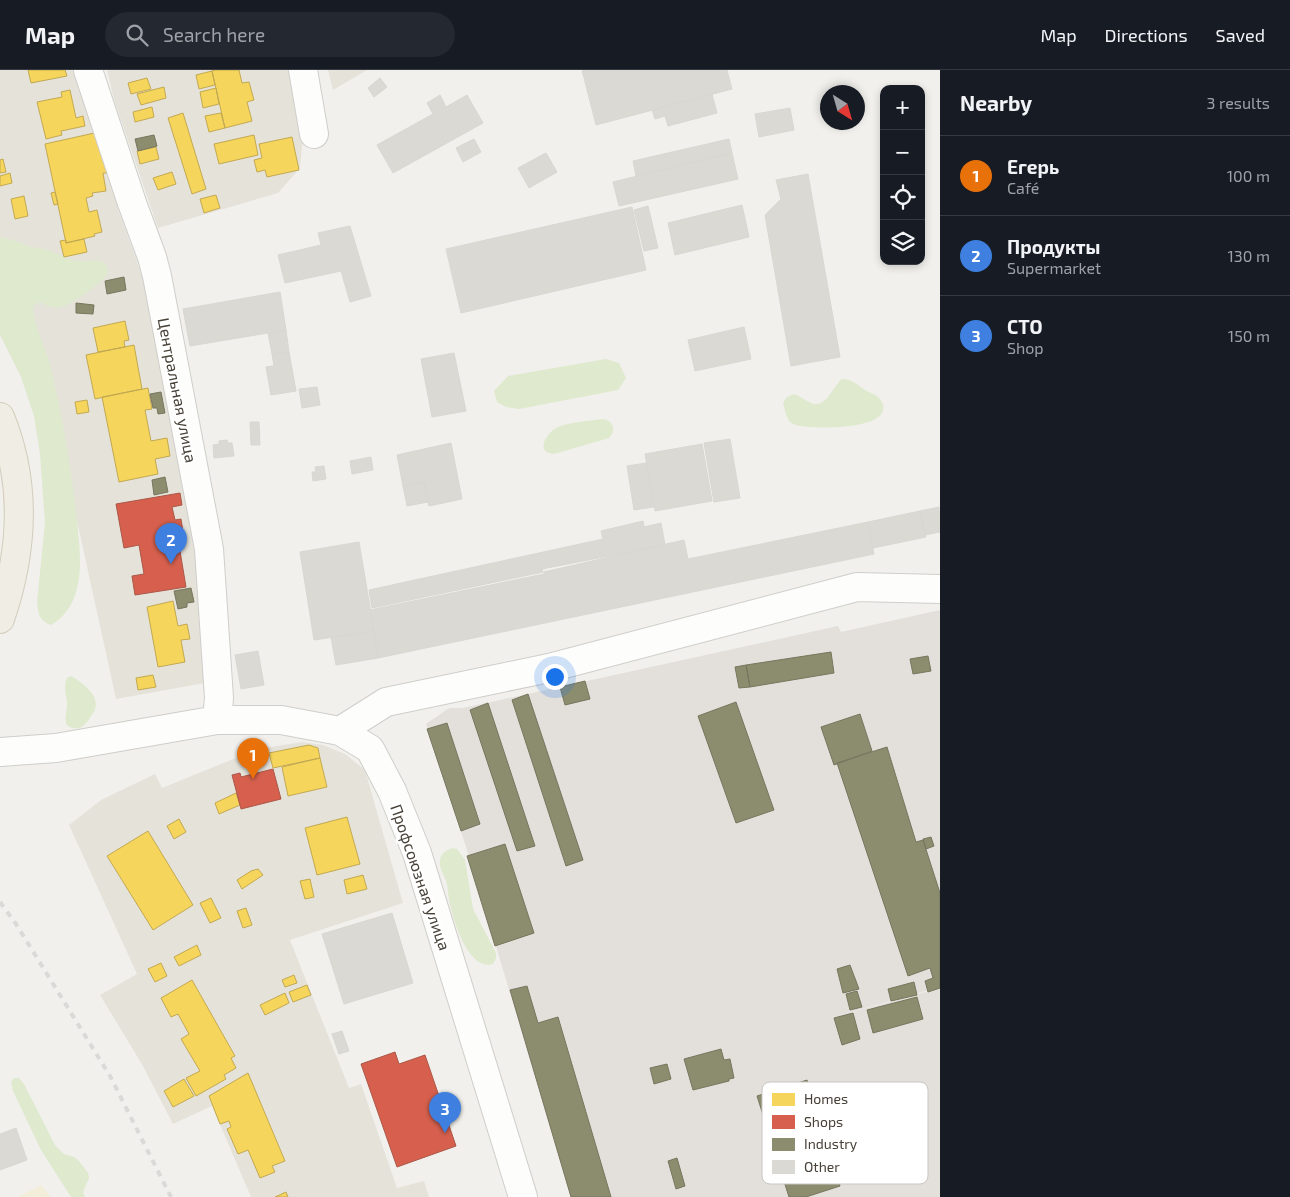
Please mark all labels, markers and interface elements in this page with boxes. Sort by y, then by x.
search box [105,12,455,57]
text: Map [25,20,75,49]
icon: search [123,21,151,49]
text: Search here [163,23,265,46]
text: Map [1040,24,1077,46]
text: Directions [1105,24,1188,46]
text: Saved [1216,24,1265,46]
north arrow [820,85,865,130]
map controls [880,85,925,265]
button: + [880,85,925,130]
text: Nearby [960,90,1032,115]
text: 3 results [1207,93,1270,112]
button: − [880,130,925,175]
text: Егерь [1007,155,1059,178]
text: 1 [973,166,979,185]
text: 100 m [1227,166,1270,185]
button: locate [880,175,925,220]
text: Café [1007,178,1039,197]
button: layers [880,220,925,265]
text: Продукты [1007,235,1100,258]
text: 2 [971,246,981,265]
text: 130 m [1228,246,1270,265]
text: Supermarket [1007,258,1101,277]
text: СТО [1007,315,1043,338]
street label: Центральная улица [154,316,201,464]
text: 3 [971,326,981,345]
text: 150 m [1228,326,1270,345]
text: Shop [1007,338,1044,357]
pin: 2 [155,523,187,564]
your location [542,664,568,690]
pin: 1 [237,738,269,779]
street label: Профсоюзная улица [386,801,455,953]
legend [762,1082,928,1184]
text: Homes [804,1090,848,1107]
pin: 3 [429,1092,461,1133]
text: Shops [804,1113,843,1130]
text: Industry [804,1135,858,1152]
text: Other [804,1158,840,1175]

